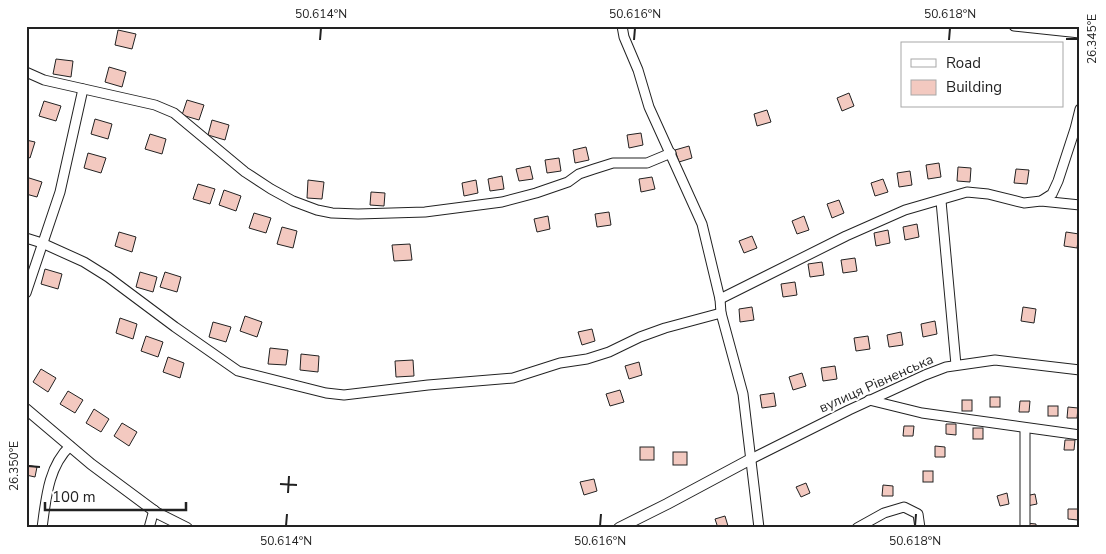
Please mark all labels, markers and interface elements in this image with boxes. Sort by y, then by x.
text: 50.614°N [295,6,347,22]
text: 50.616°N [609,6,661,22]
text: 50.618°N [924,6,976,22]
text: 26.345°E [1084,14,1100,64]
legend [901,42,1064,108]
text: Road [946,53,981,73]
text: Building [946,77,1002,97]
street label: вулиця Рівненська [816,350,936,417]
text: 26.350°E [6,441,22,491]
scale bar [45,479,186,511]
text: 100 m [52,487,96,507]
text: 50.614°N [260,533,312,549]
text: 50.616°N [574,533,626,549]
text: 50.618°N [889,533,941,549]

